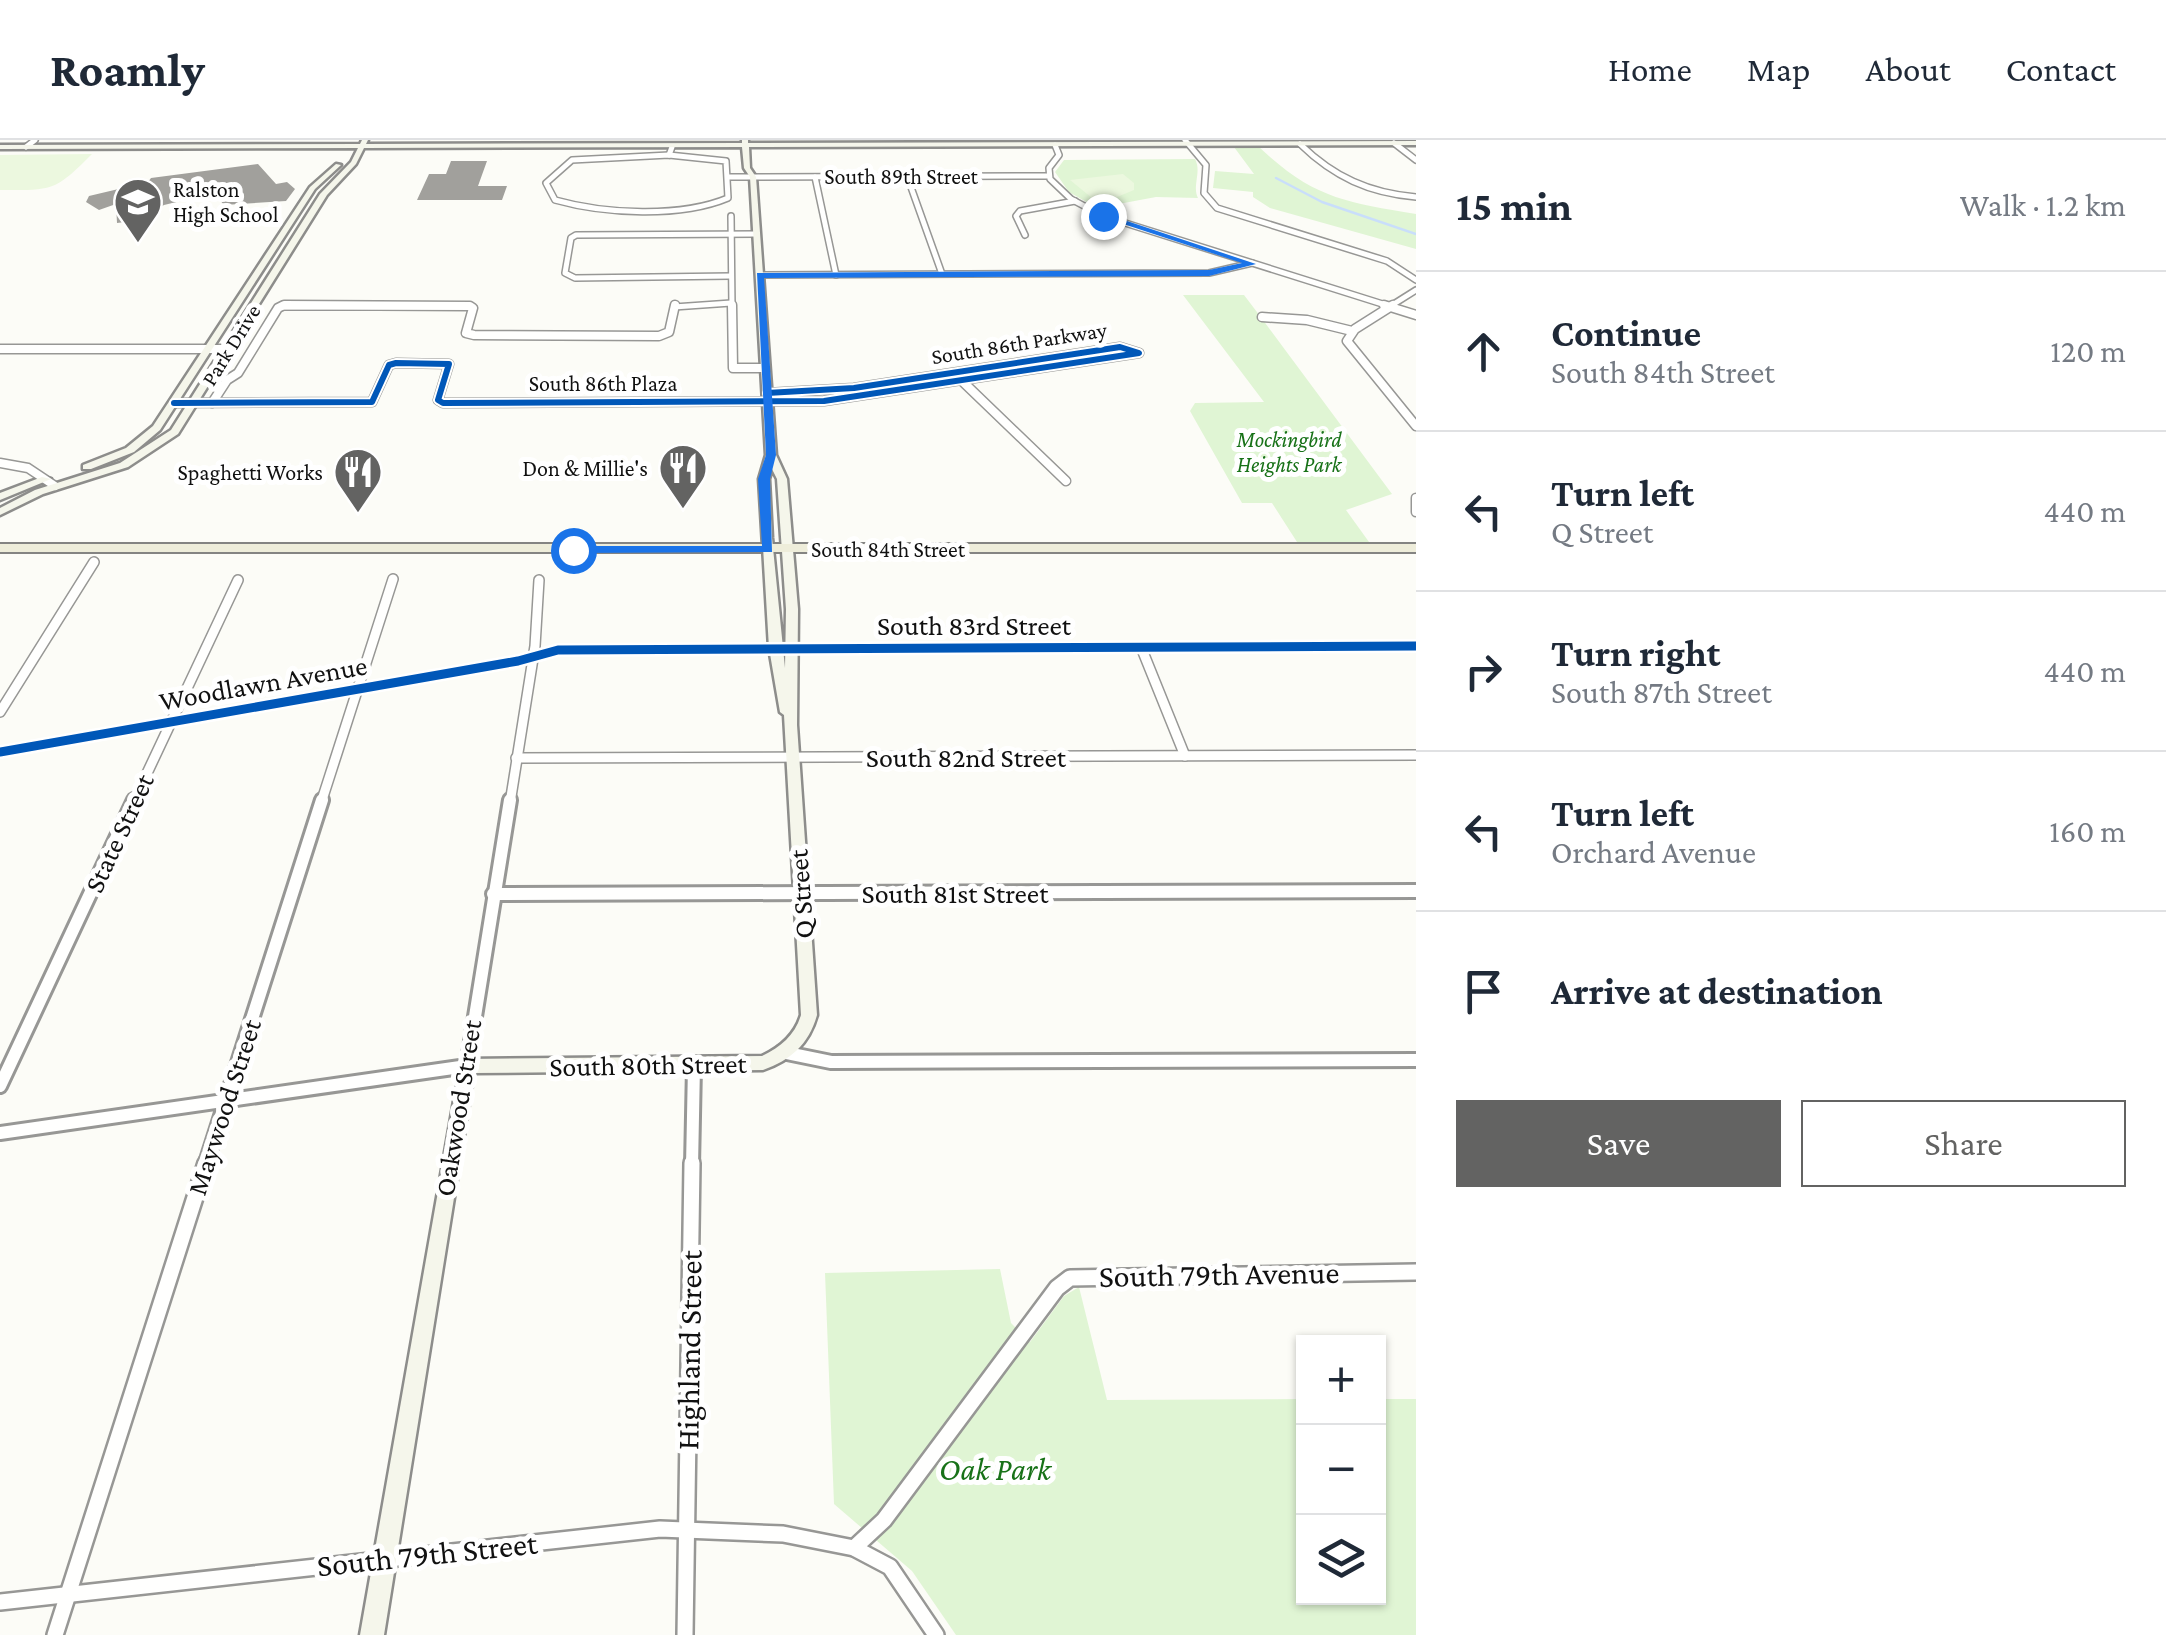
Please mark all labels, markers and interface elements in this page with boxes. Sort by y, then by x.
text: Roamly [50,43,205,96]
text: Home [1608,50,1692,89]
text: Map [1747,50,1810,89]
text: About [1865,50,1951,89]
text: Contact [2006,50,2116,89]
street label: South 89th Street [824,164,979,189]
school or university icon: Ralston High School [112,176,164,244]
place label: Ralston High School [173,177,279,227]
text: 15 min [1456,182,1572,229]
text: Walk · 1.2 km [1960,187,2126,223]
route end [1081,194,1127,240]
street label: Park Drive [196,300,266,390]
text: Continue [1551,312,1701,354]
street label: South 86th Parkway [930,317,1109,369]
icon: ahead [1456,324,1511,379]
text: 120 m [2050,333,2126,369]
text: South 84th Street [1551,354,1775,390]
street label: South 86th Plaza [529,371,677,396]
park label: Mockingbird Heights Park [1235,427,1343,477]
restaurant icon: Don & Millie's [657,442,709,510]
restaurant icon: Spaghetti Works [332,446,384,514]
place label: Don & Millie's [522,456,648,481]
place label: Spaghetti Works [178,460,323,485]
text: Turn left [1551,472,1694,514]
icon: left [1456,484,1511,539]
text: 440 m [2044,493,2126,529]
text: Q Street [1551,514,1653,550]
route start [551,528,597,574]
street label: South 84th Street [811,537,966,562]
street label: South 83rd Street [877,610,1072,641]
text: Turn right [1551,632,1720,674]
icon: right [1456,644,1511,699]
street label: Woodlawn Avenue [157,649,369,717]
text: 440 m [2044,653,2126,689]
text: South 87th Street [1551,674,1772,710]
street label: South 82nd Street [866,742,1067,773]
street label: State Street [78,768,160,897]
text: Turn left [1551,792,1694,834]
icon: left [1456,804,1511,859]
text: 160 m [2049,813,2126,849]
text: Orchard Avenue [1551,834,1756,870]
street label: Q Street [782,847,820,940]
street label: South 81st Street [862,878,1049,909]
icon: arrive [1456,964,1511,1019]
text: Arrive at destination [1551,970,1883,1012]
street label: Maywood Street [181,1015,267,1199]
street label: Oakwood Street [429,1017,487,1199]
street label: South 80th Street [549,1048,748,1082]
button: Save [1456,1100,1781,1187]
button: Share [1801,1100,2126,1187]
street label: Highland Street [669,1249,709,1450]
street label: South 79th Avenue [1098,1254,1340,1294]
map controls [1296,1335,1386,1605]
button: + [1296,1335,1386,1425]
button: − [1296,1425,1386,1515]
park label: Oak Park [939,1451,1053,1487]
button: layers [1296,1515,1386,1605]
street label: South 79th Street [315,1524,539,1583]

